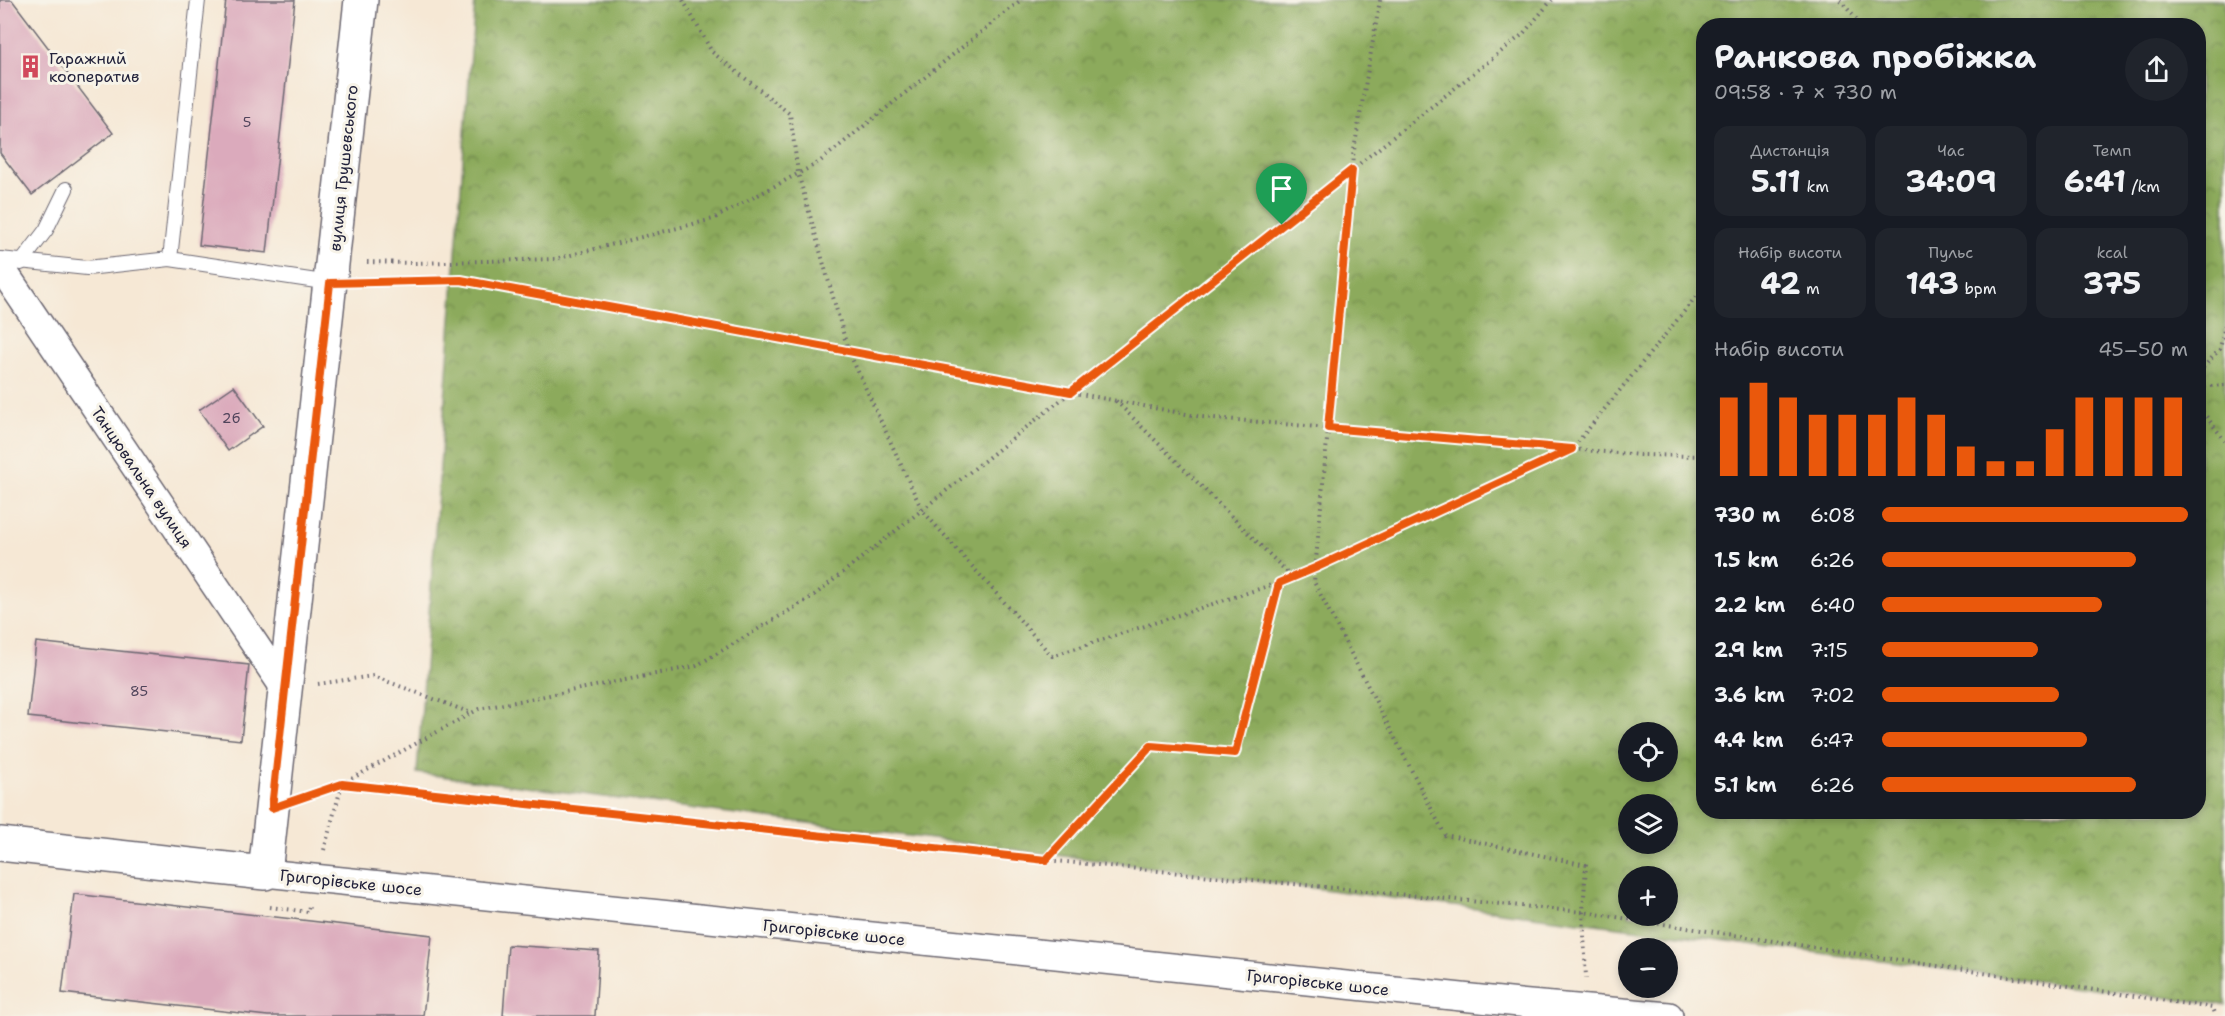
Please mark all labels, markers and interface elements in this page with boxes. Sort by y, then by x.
text: Ранкова пробіжка [1714,34,2036,79]
button: share [2125,38,2188,101]
place label: Гаражний кооператив [49,48,139,87]
building icon: Гаражний кооператив [18,54,44,80]
text: 09:58 · 7 × 730 m [1714,79,1897,105]
street label: вулиця Грушевського [324,84,363,252]
house number: 5 [243,113,251,131]
text: Дистанція [1750,140,1830,161]
text: Час [1937,140,1965,161]
text: Темп [2093,140,2131,161]
text: 5.11 [1751,161,1801,202]
text: 34:09 [1905,161,1997,202]
text: 6:41 [2064,161,2126,202]
pin [1256,163,1307,225]
icon: arrive [1265,172,1298,205]
text: km [1801,176,1829,197]
text: /km [2126,176,2160,197]
text: Набір висоти [1738,242,1842,263]
text: Пульс [1929,242,1973,263]
text: kcal [2096,242,2128,263]
text: 42 [1760,263,1801,304]
text: 143 [1905,263,1959,304]
text: 375 [2083,263,2141,304]
text: m [1801,278,1820,299]
text: bpm [1959,278,1997,299]
text: Набір висоти [1714,336,1844,362]
text: 45–50 m [2098,336,2188,362]
street label: Танцювальна вулиця [86,402,197,552]
house number: 2б [222,409,240,427]
text: 730 m [1714,502,1780,528]
text: 6:08 [1810,502,1856,528]
text: 1.5 km [1714,547,1778,573]
text: 6:26 [1810,547,1855,573]
text: 2.2 km [1714,592,1785,618]
text: 6:40 [1810,592,1855,618]
text: 2.9 km [1714,637,1783,663]
text: 7:15 [1810,637,1848,663]
house number: 85 [130,682,148,700]
text: 3.6 km [1714,682,1785,708]
text: 7:02 [1810,682,1855,708]
map controls [1618,722,1678,998]
button: locate [1618,722,1678,782]
text: 4.4 km [1714,727,1783,753]
text: 6:47 [1810,727,1854,753]
text: 5.1 km [1714,772,1777,798]
text: 6:26 [1810,772,1855,798]
button: layers [1618,794,1678,854]
street label: Григорівське шосе [279,865,423,900]
button: + [1618,866,1678,926]
street label: Григорівське шосе [762,915,906,950]
button: − [1618,938,1678,998]
street label: Григорівське шосе [1246,965,1390,1000]

